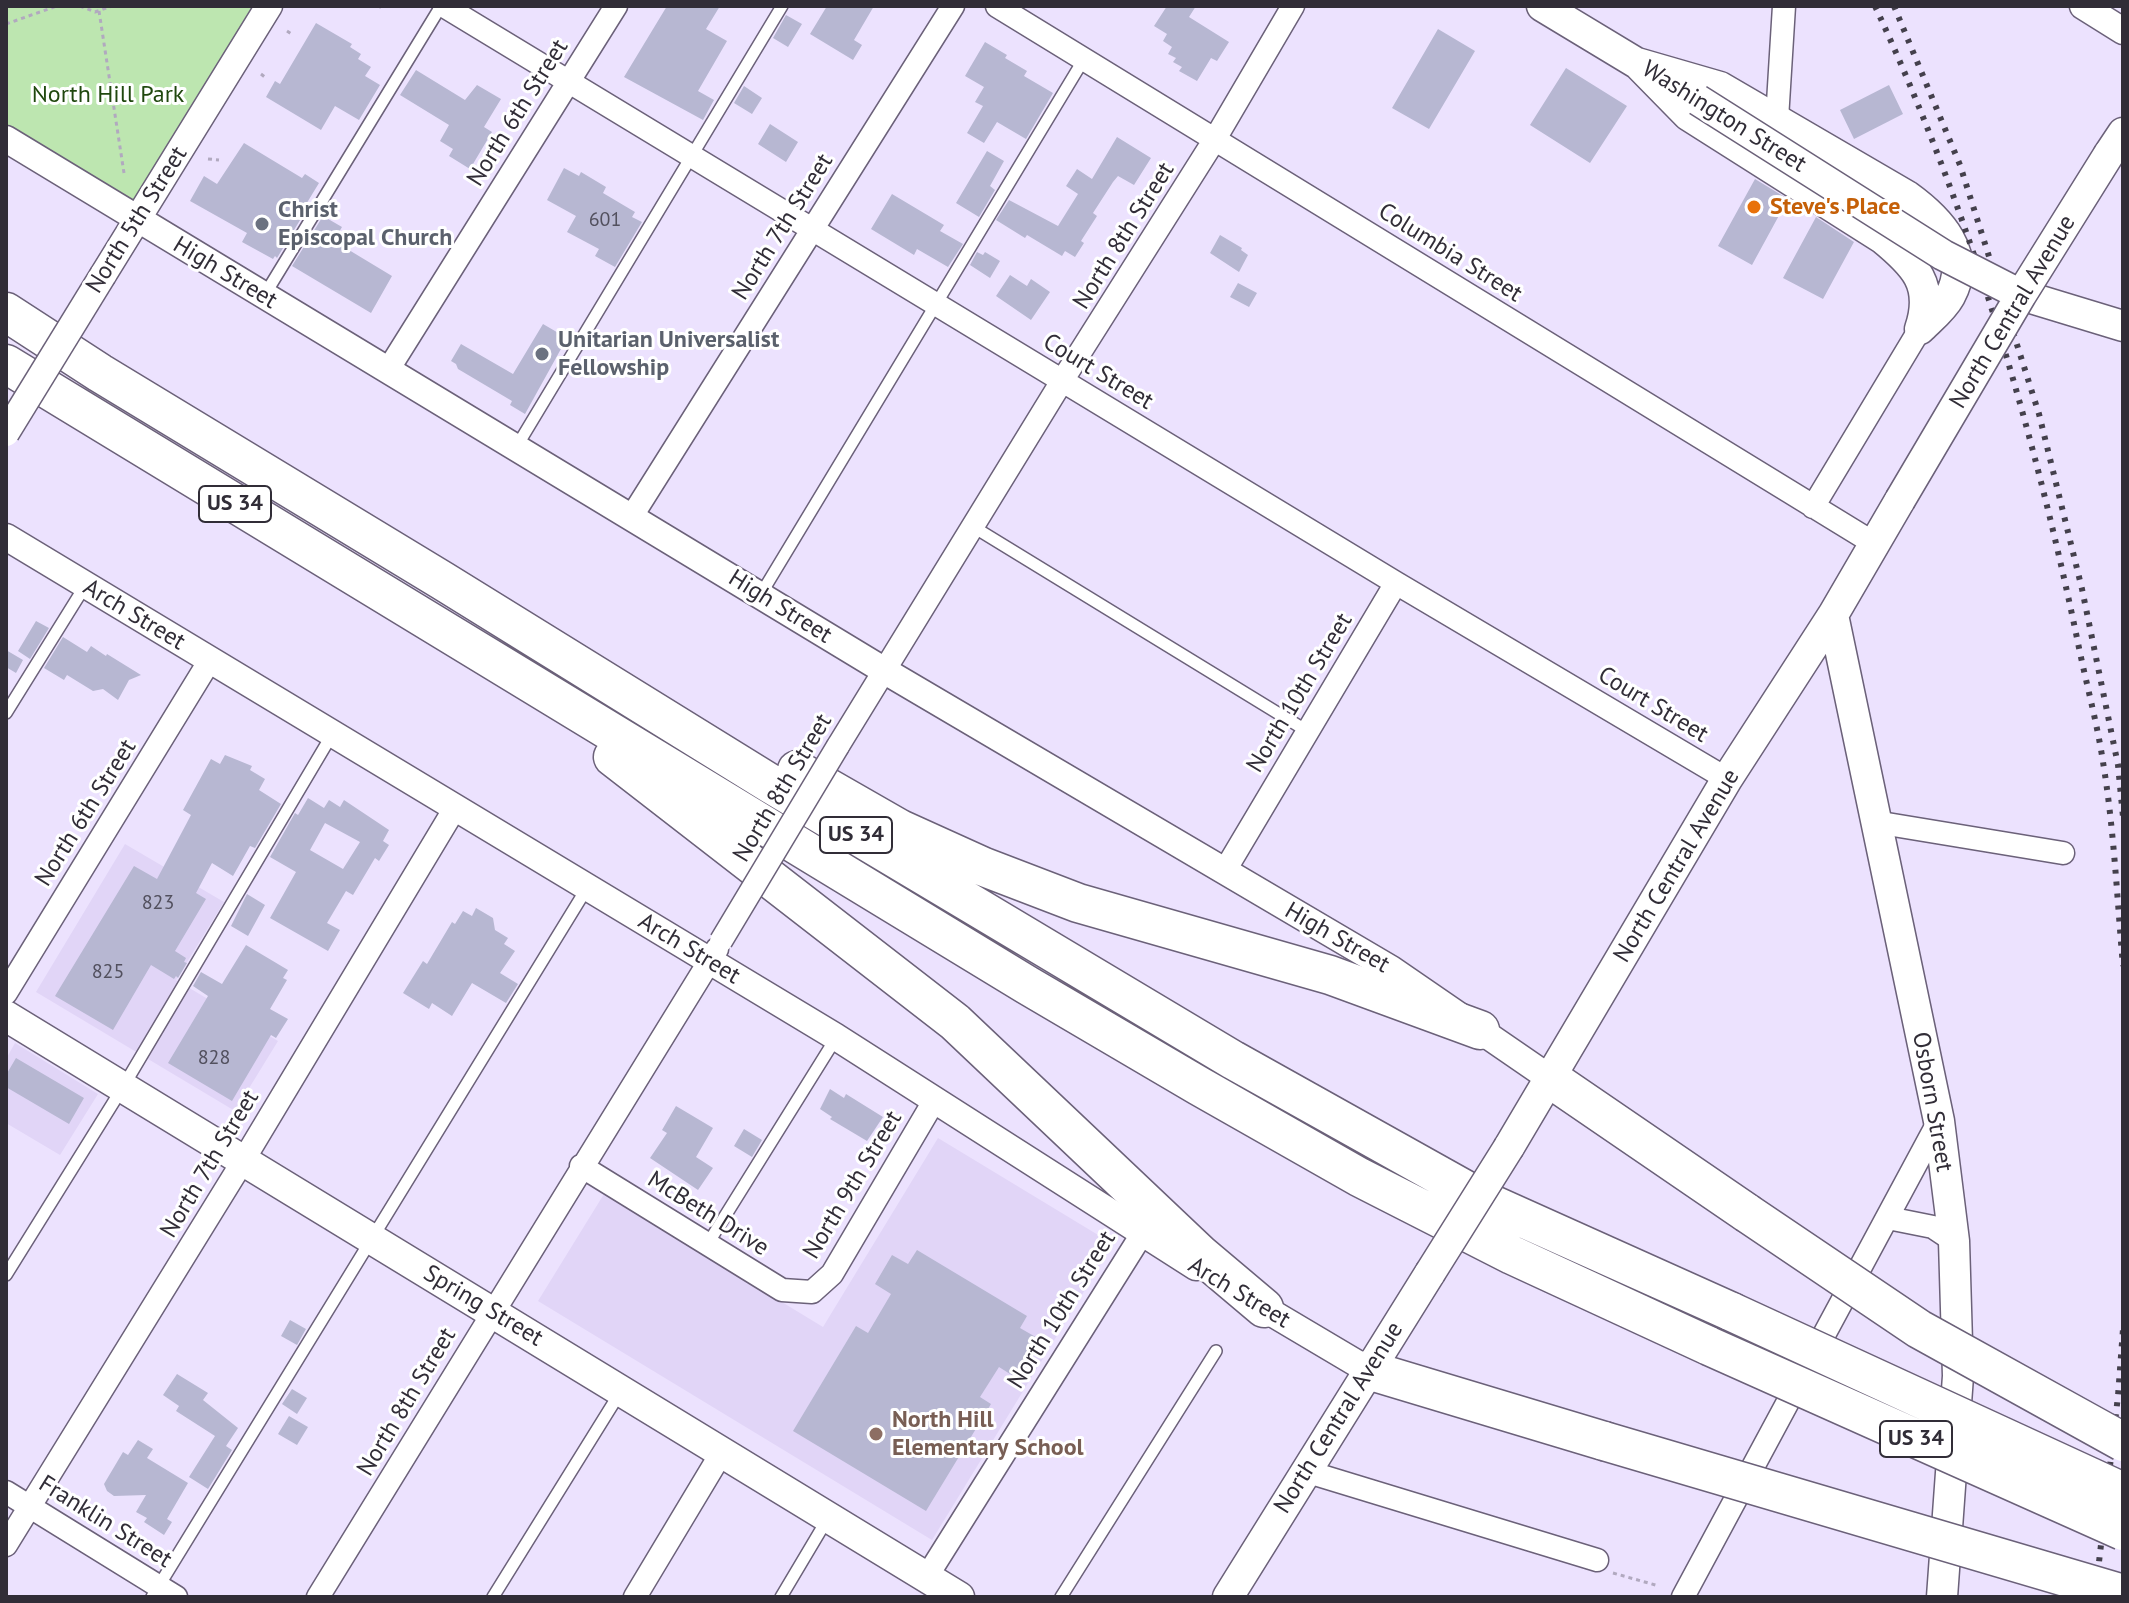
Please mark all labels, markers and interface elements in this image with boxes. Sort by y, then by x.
street label: North 6th Street [461,34,575,192]
street label: Washington Street [1637,55,1811,179]
park label: North Hill Park [32,81,184,109]
street label: North 5th Street [80,141,194,299]
street label: North 7th Street [727,149,839,305]
street label: North 8th Street [1067,157,1181,315]
place label: Steve's Place [1770,193,1901,221]
place label: Christ Episcopal Church [278,196,452,252]
street label: Columbia Street [1373,197,1527,309]
marker: Steve's Place [1745,198,1763,216]
house number: 601 [589,208,621,232]
street label: North Central Avenue [1944,210,2082,414]
marker: Christ Episcopal Church [253,215,271,233]
street label: High Street [168,231,282,315]
place label: Unitarian Universalist Fellowship [558,326,779,382]
street label: Court Street [1038,328,1158,416]
marker: Unitarian Universalist Fellowship [533,345,551,363]
road number: US 34 [199,486,271,522]
street label: High Street [723,564,837,650]
street label: Arch Street [78,573,190,657]
street label: North 10th Street [1241,608,1359,778]
street label: Court Street [1593,661,1713,749]
street label: North 8th Street [727,709,839,867]
street label: North 6th Street [29,734,143,892]
street label: North Central Avenue [1608,764,1746,968]
road number: US 34 [820,817,892,853]
house number: 823 [142,891,174,915]
street label: High Street [1279,896,1395,980]
street label: Arch Street [633,907,745,991]
house number: 825 [92,960,124,984]
street label: Osborn Street [1906,1030,1958,1174]
house number: 828 [198,1046,230,1070]
street label: North 7th Street [155,1085,265,1243]
street label: North 9th Street [797,1106,909,1264]
street label: McBeth Drive [642,1165,774,1263]
street label: North 10th Street [1002,1226,1122,1394]
street label: Arch Street [1183,1251,1295,1335]
street label: Spring Street [418,1259,548,1353]
street label: North Central Avenue [1268,1317,1410,1519]
street label: North 8th Street [351,1323,463,1481]
place label: North Hill Elementary School [892,1406,1084,1462]
road number: US 34 [1880,1421,1952,1457]
marker: North Hill Elementary School [867,1425,885,1443]
street label: Franklin Street [33,1470,177,1574]

